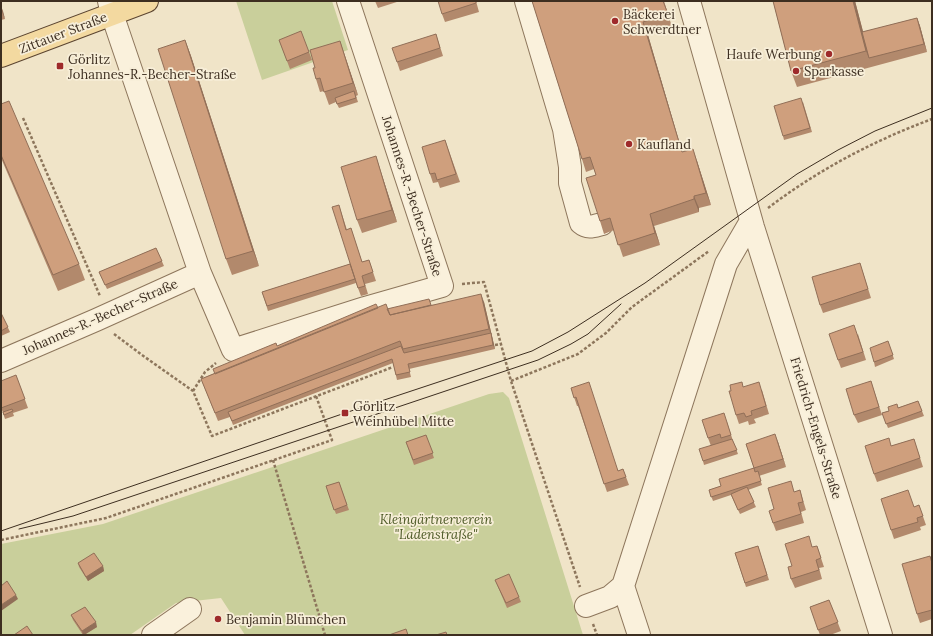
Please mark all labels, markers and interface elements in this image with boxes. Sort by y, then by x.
place label: Bäckerei Schwerdtner [623,6,702,38]
street label: Zittauer Straße [17,8,109,58]
marker: Bäckerei Schwerdtner [610,16,620,26]
place label: Haufe Werbung [726,46,822,63]
marker: Haufe Werbung [824,49,834,59]
place label: Görlitz Johannes-R.-Becher-Straße [67,51,236,83]
marker: Görlitz Johannes-R.-Becher-Straße [55,61,65,71]
place label: Sparkasse [804,63,864,80]
marker: Sparkasse [791,66,801,76]
street label: Johannes-R.-Becher-Straße [378,112,446,279]
place label: Kaufland [637,136,691,153]
marker: Kaufland [624,139,634,149]
street label: Johannes-R.-Becher-Straße [19,275,180,359]
street label: Friedrich-Engels-Straße [786,355,846,501]
place label: Görlitz Weinhübel Mitte [353,398,454,430]
marker: Görlitz Weinhübel Mitte [340,408,350,418]
park label: Kleingärtnerverein "Ladenstraße" [380,511,492,543]
place label: Benjamin Blümchen [226,611,346,628]
marker: Benjamin Blümchen [213,614,223,624]

